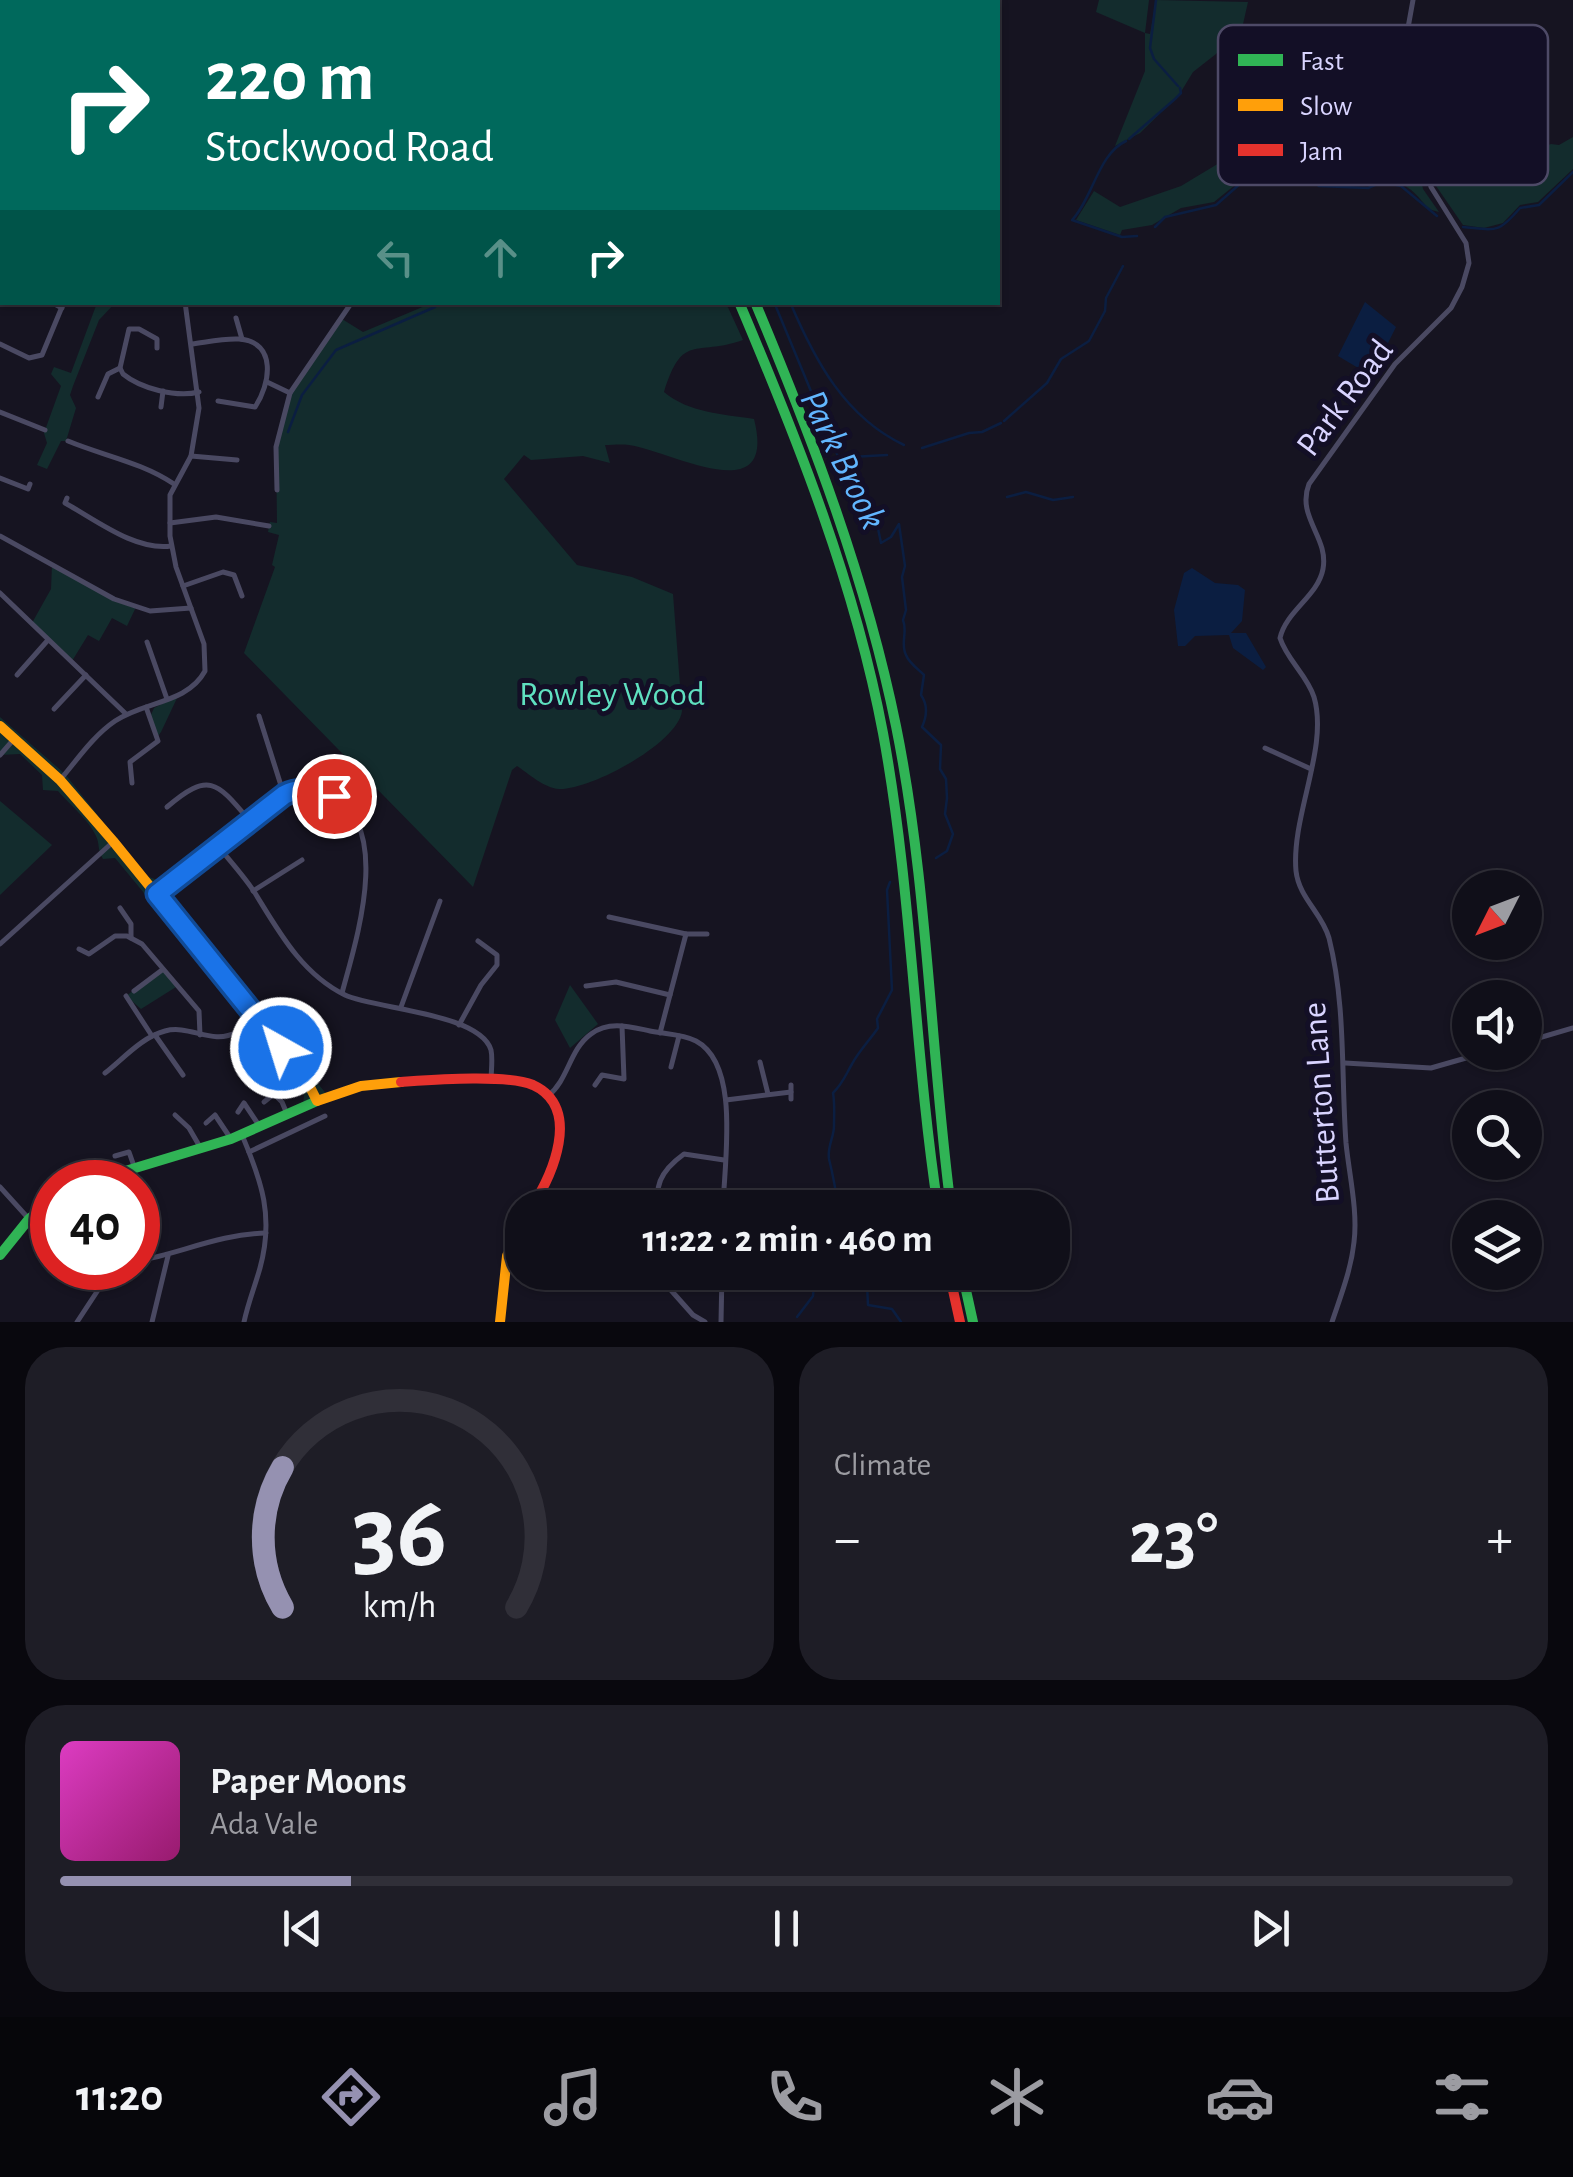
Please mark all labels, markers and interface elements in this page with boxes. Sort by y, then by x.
legend [1218,25,1548,185]
icon: right [40,40,170,170]
text: 220 m [205,43,374,113]
text: Fast [1300,48,1344,76]
text: Slow [1300,93,1352,121]
text: Stockwood Road [205,125,494,170]
text: Jam [1300,138,1343,166]
icon: left [368,230,423,285]
icon: ahead [473,230,528,285]
icon: right [578,230,633,285]
street label: Park Road [1290,333,1400,463]
water label: Park Brook [792,384,892,536]
park label: Rowley Wood [519,677,705,712]
pin [292,754,377,839]
icon: arrive [307,769,362,824]
north arrow [1452,870,1542,960]
map controls [1452,870,1542,1290]
button: sound [1452,980,1542,1070]
position arrow [229,996,333,1100]
street label: Butterton Lane [1297,1001,1346,1205]
button: search [1452,1090,1542,1180]
speed limit sign: 40 [30,1160,160,1290]
button: layers [1452,1200,1542,1290]
text: 11:22 · 2 min · 460 m [642,1221,933,1259]
text: Climate [834,1449,931,1481]
text: 36 [352,1482,447,1586]
text: 23° [1129,1502,1218,1577]
text: − [834,1512,860,1567]
text: + [1487,1512,1513,1567]
text: km/h [363,1588,436,1624]
text: Paper Moons [210,1763,407,1801]
text: Ada Vale [210,1808,318,1840]
icon: previous [275,1901,330,1956]
icon: pause [759,1901,814,1956]
icon: next [1243,1901,1298,1956]
icon: directions [316,2062,386,2132]
icon: music [538,2062,608,2132]
icon: phone [760,2062,830,2132]
icon: climate [982,2062,1052,2132]
icon: car [1205,2062,1275,2132]
icon: filters [1427,2062,1497,2132]
text: 11:20 [76,2074,163,2119]

